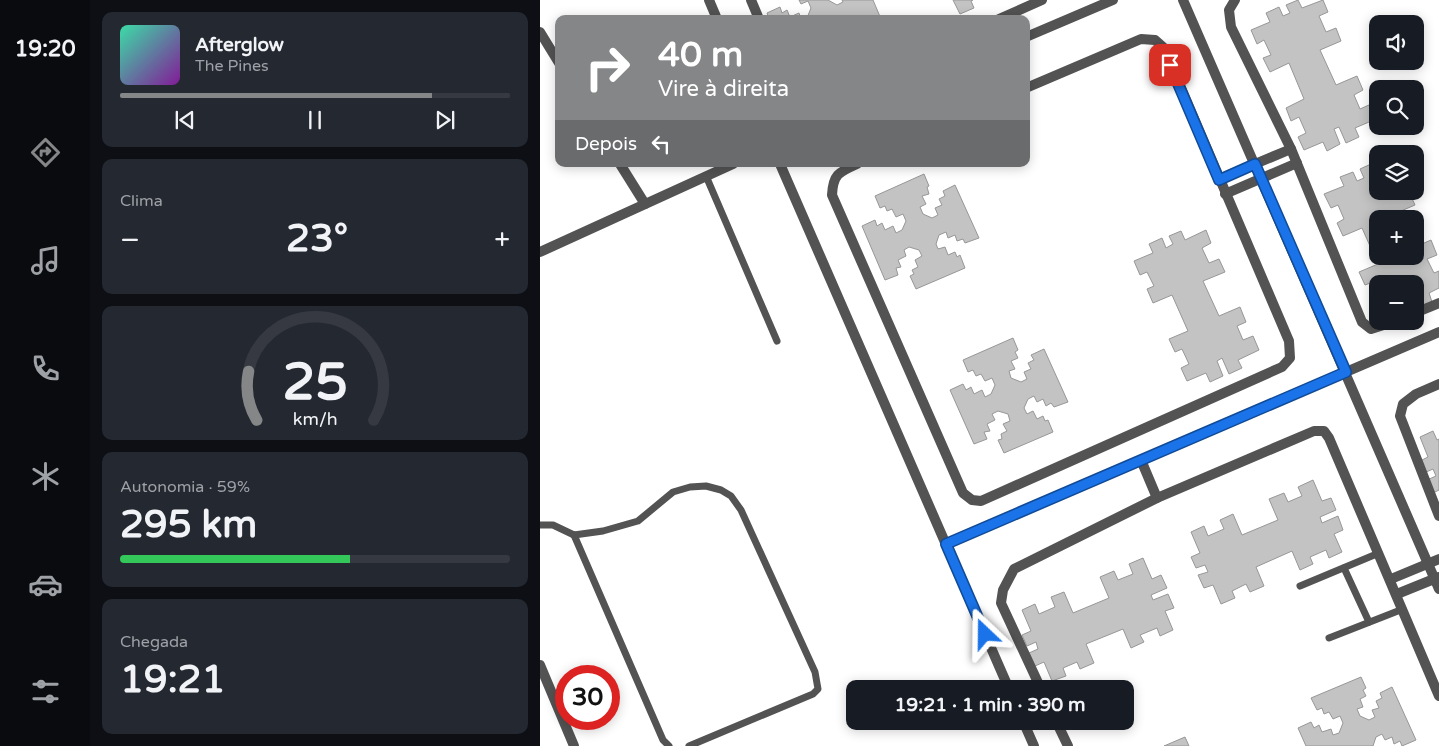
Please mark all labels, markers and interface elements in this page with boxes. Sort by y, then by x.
map controls [1369,15,1424,330]
button: sound [1369,15,1424,70]
text: Afterglow [195,34,284,56]
text: 40 m [658,34,743,76]
icon: right [575,35,640,100]
text: 19:20 [15,36,75,62]
pin [1149,44,1191,86]
icon: arrive [1156,51,1184,79]
text: The Pines [195,56,269,76]
text: Vire à direita [658,76,789,102]
button: search [1369,80,1424,135]
icon: previous [171,106,199,134]
icon: pause [301,106,329,134]
icon: next [431,106,459,134]
icon: left [647,130,675,158]
text: Depois [575,133,637,155]
icon: directions [28,135,63,170]
button: layers [1369,145,1424,200]
text: Clima [120,191,163,211]
button: + [1369,210,1424,265]
text: 23° [286,216,348,262]
text: − [120,223,140,257]
text: + [494,223,510,257]
icon: music [28,243,63,278]
button: − [1369,275,1424,330]
icon: phone [28,351,63,386]
text: 25 [282,351,348,414]
text: km/h [293,409,337,430]
icon: climate [28,459,63,494]
text: Autonomia · 59% [120,477,250,497]
text: 295 km [120,502,257,548]
icon: car [28,567,63,602]
position arrow [958,607,1010,659]
text: Chegada [120,632,188,652]
text: 19:21 [120,657,225,703]
speed limit sign: 30 [555,665,620,730]
icon: filters [28,674,63,709]
text: 19:21 · 1 min · 390 m [894,694,1086,716]

